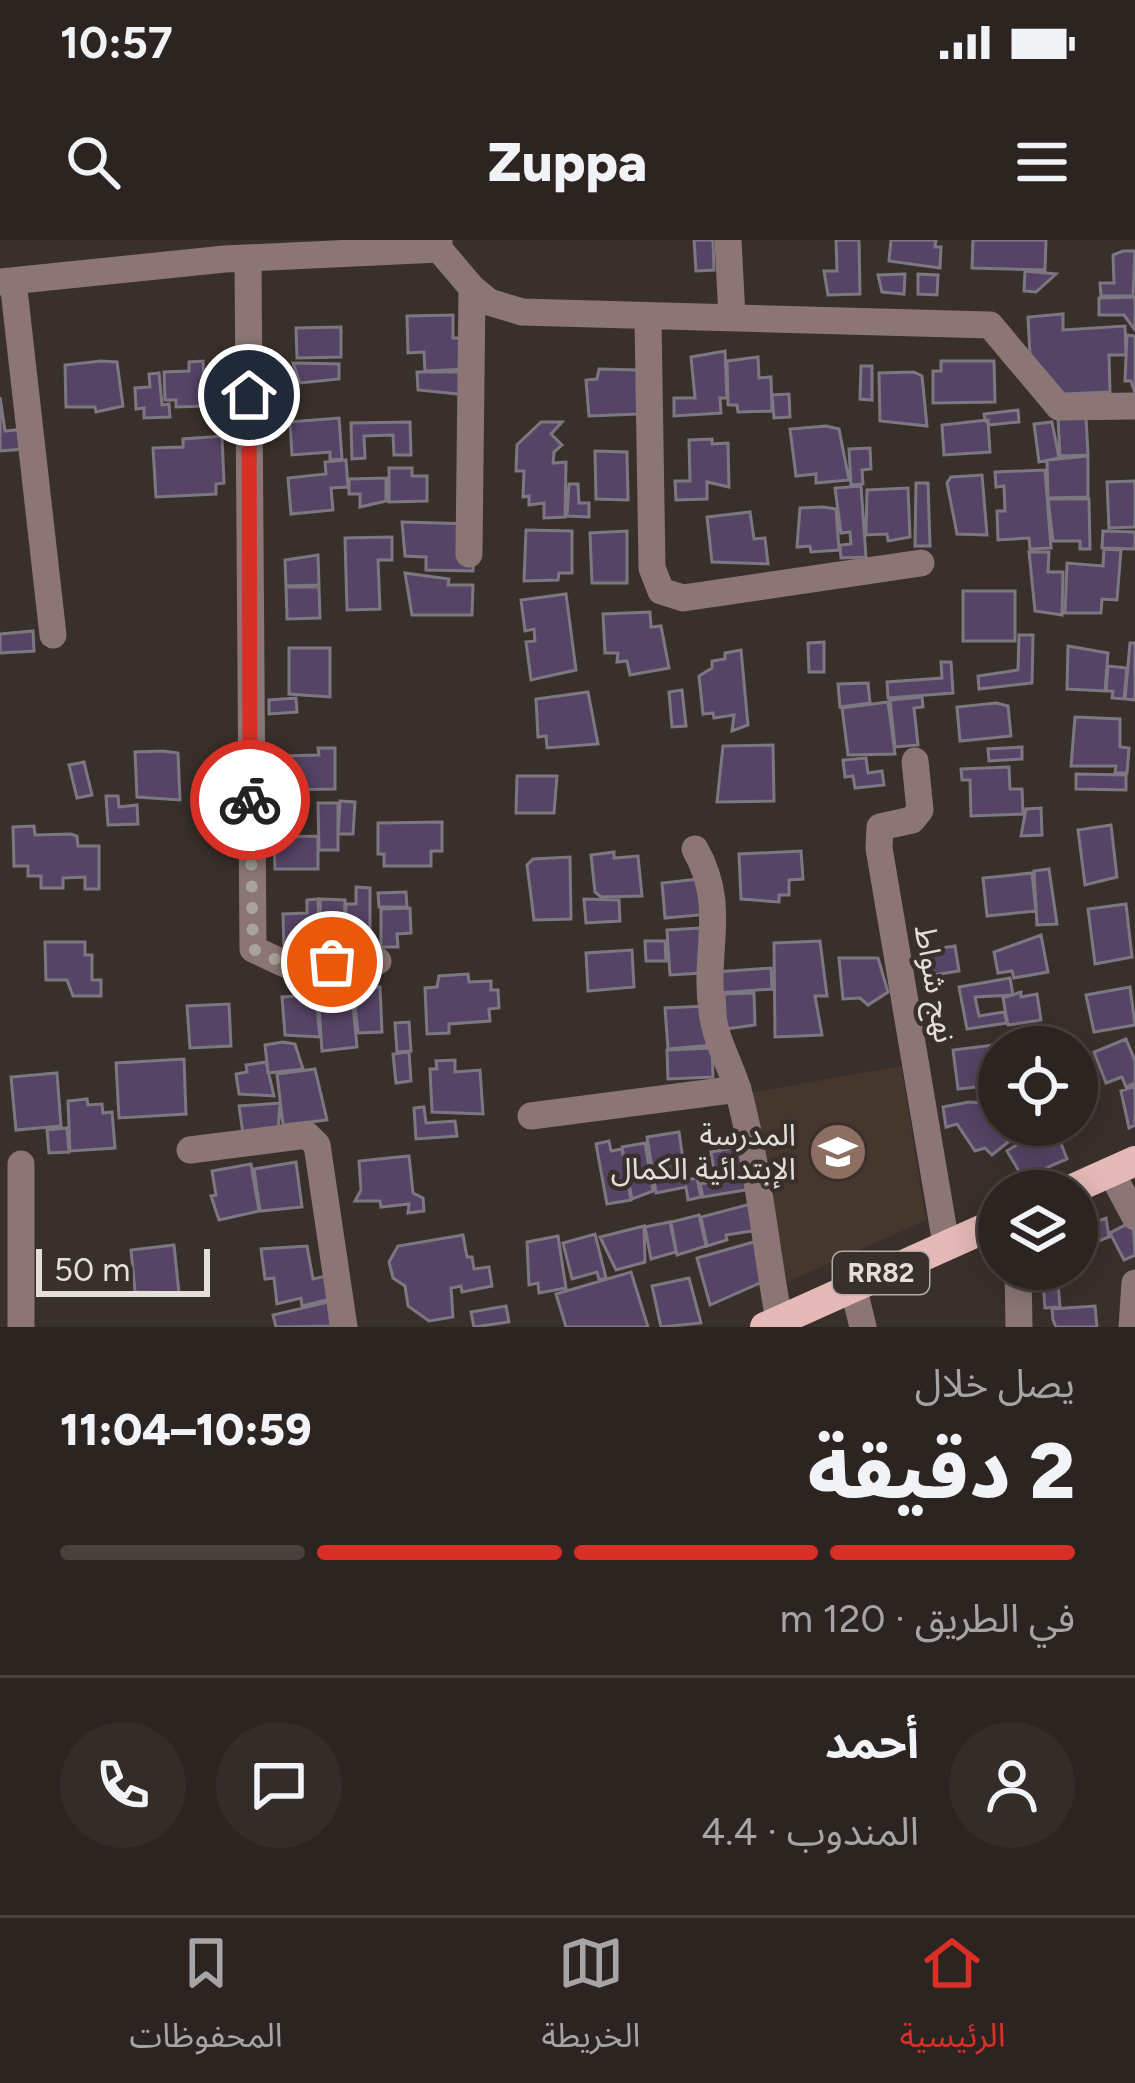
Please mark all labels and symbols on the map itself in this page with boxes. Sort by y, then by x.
pin [198,344,300,446]
courier [190,740,310,860]
pin [281,911,383,1013]
street label: نهج شواط [903,922,964,1046]
place label: المدرسة الإبتدائية الكمال [611,1116,796,1189]
school or university icon: المدرسة الإبتدائية الكمال [807,1121,869,1183]
scale bar [36,1243,210,1296]
road number: RR82 [833,1252,929,1294]

